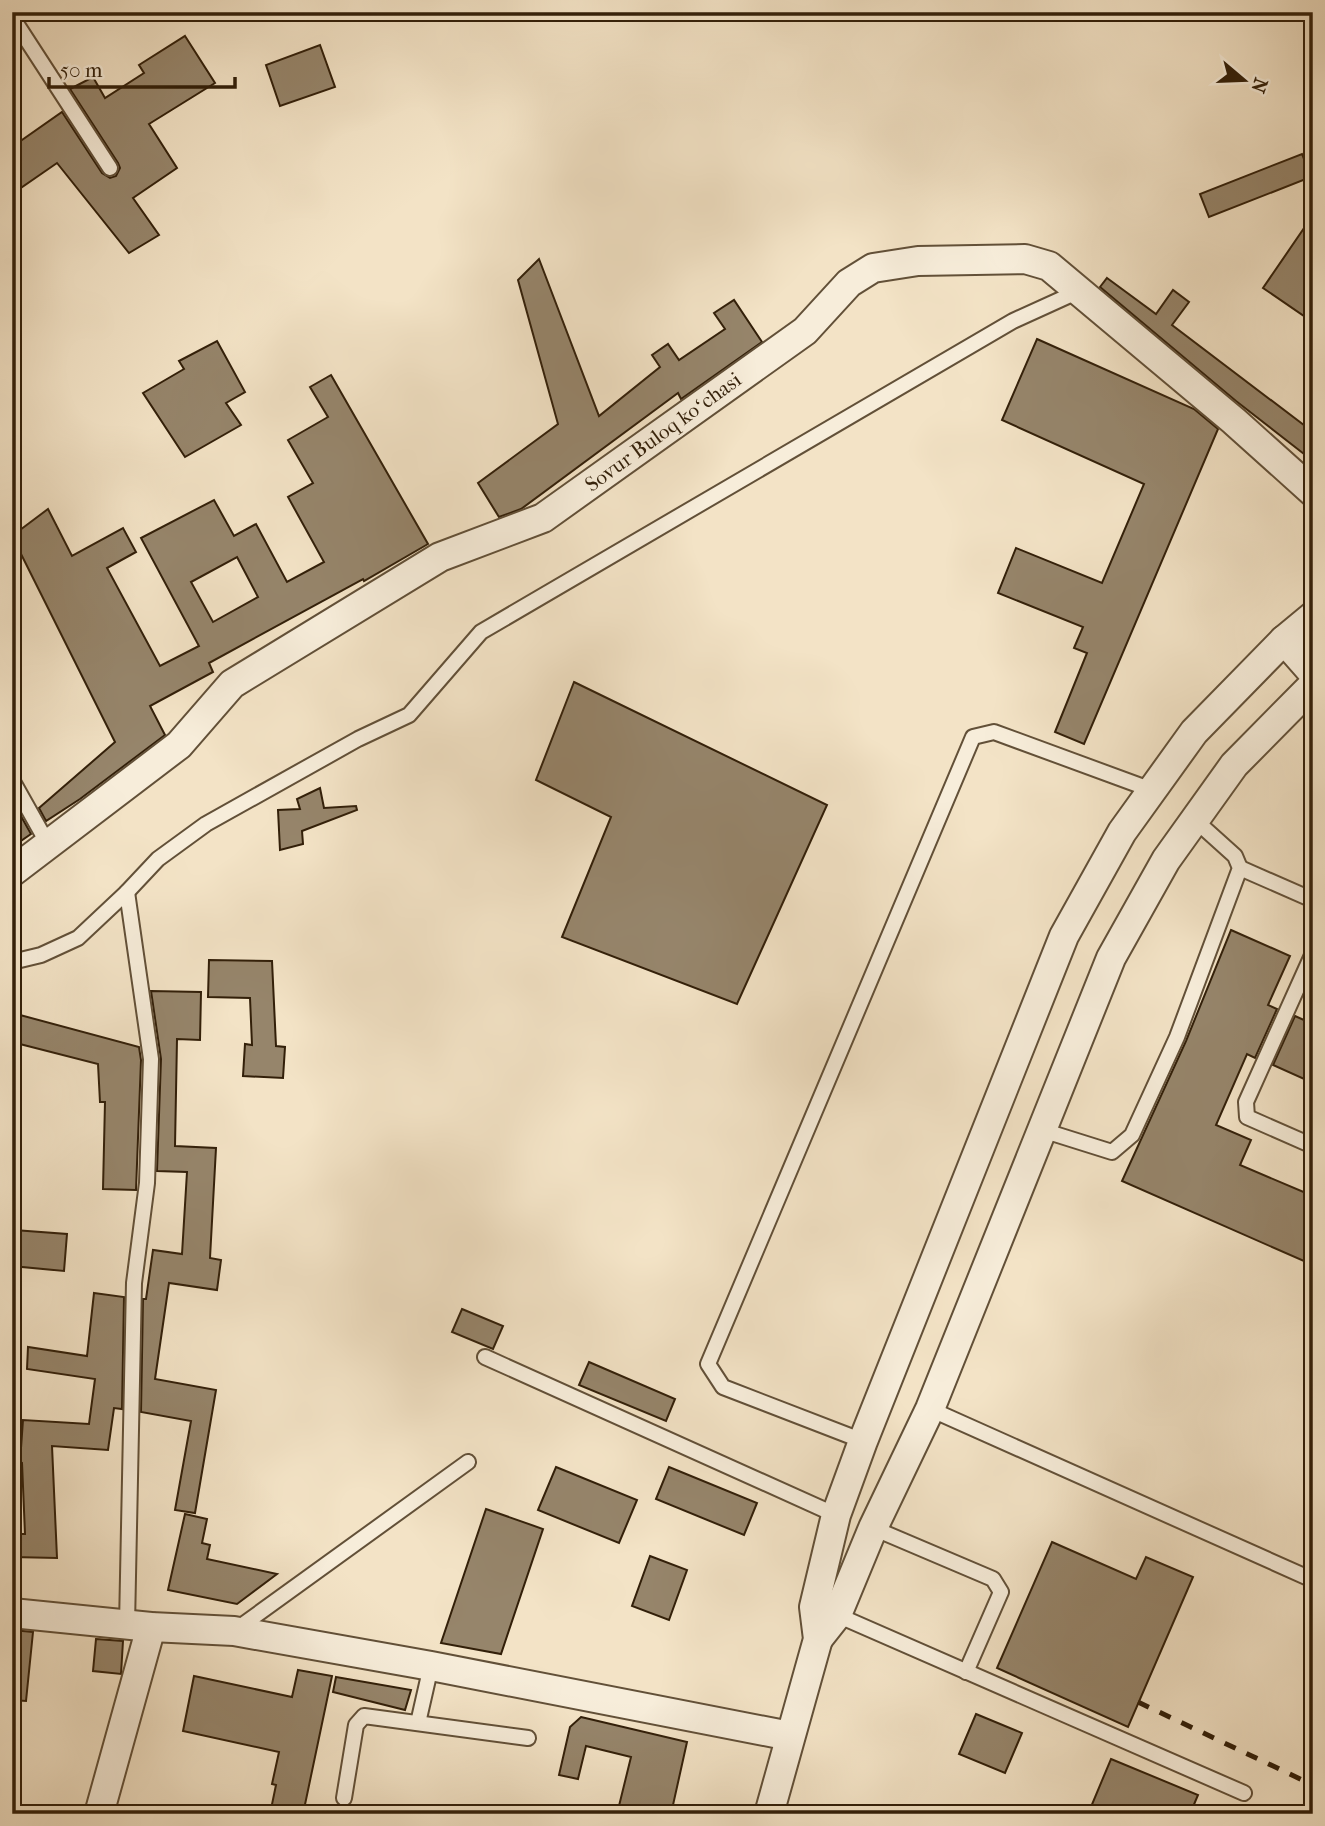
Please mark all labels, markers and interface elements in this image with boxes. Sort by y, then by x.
scale bar [49,46,234,90]
north arrow [1210,46,1280,116]
text: 50 m [60,58,103,82]
text: N [1246,75,1272,96]
street label: Sovur Buloq koʻchasi [580,367,746,497]

